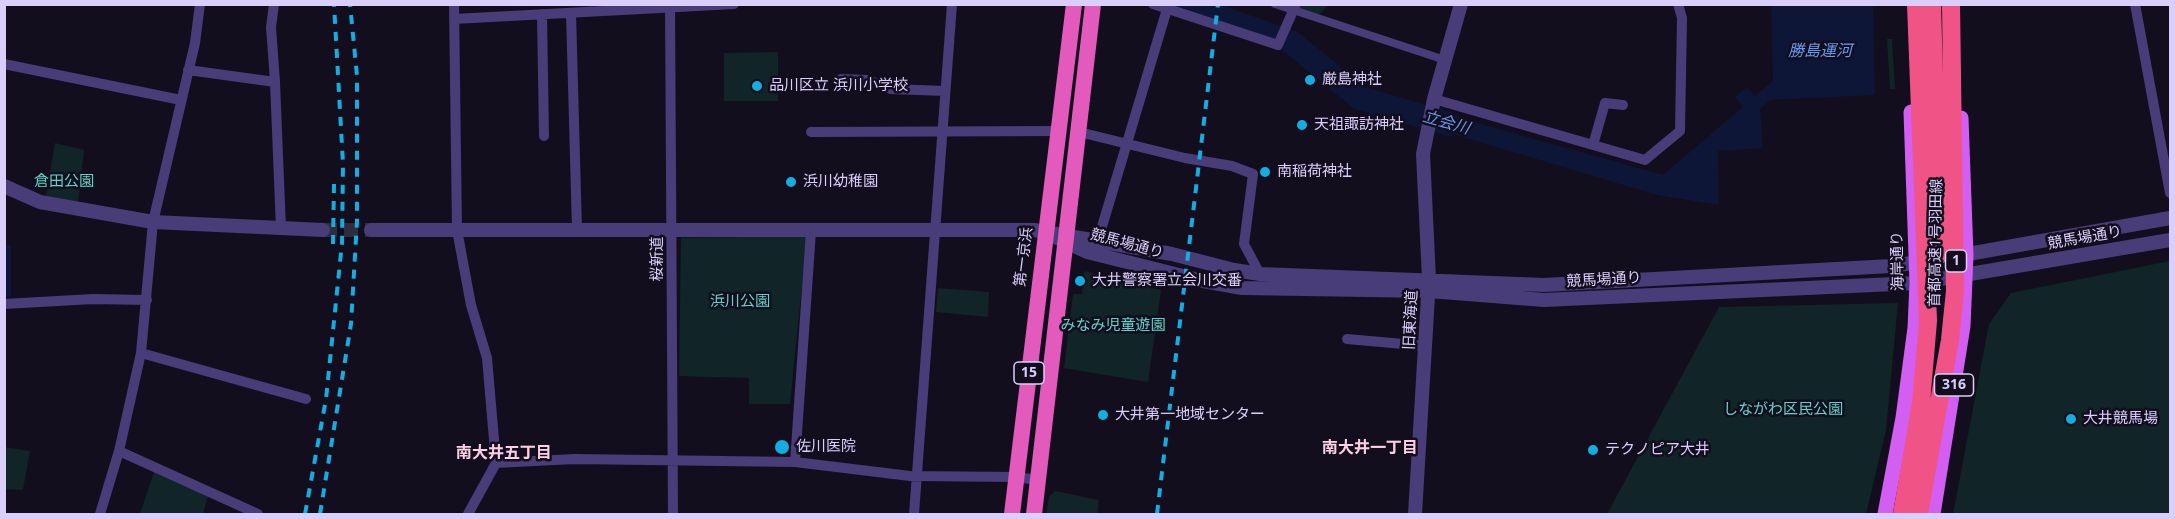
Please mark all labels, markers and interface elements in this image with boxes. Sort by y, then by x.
water label: 勝島運河 [1788,41,1852,61]
place label: 厳島神社 [1322,71,1382,89]
marker: 厳島神社 [1303,73,1317,87]
place label: 品川区立 浜川小学校 [769,77,908,95]
marker: 品川区立 浜川小学校 [750,79,764,93]
water label: 立会川 [1420,107,1472,139]
place label: 天祖諏訪神社 [1314,116,1404,134]
marker: 天祖諏訪神社 [1295,118,1309,132]
place label: 南稲荷神社 [1277,163,1352,181]
marker: 南稲荷神社 [1258,165,1272,179]
park label: 倉田公園 [34,173,94,191]
place label: 浜川幼稚園 [803,173,878,191]
marker: 浜川幼稚園 [784,175,798,189]
street label: 首都高速1号羽田線 [1926,179,1946,307]
street label: 競馬場通り [2047,223,2123,253]
street label: 第一京浜 [1011,226,1037,288]
street label: 競馬場通り [1088,226,1166,262]
street label: 海岸通り [1888,231,1908,291]
street label: 桜新道 [649,237,667,281]
road number: 1 [1946,250,1966,272]
street label: 競馬場通り [1566,269,1642,291]
place label: 大井警察署立会川交番 [1092,272,1242,290]
marker: 大井警察署立会川交番 [1073,274,1087,288]
street label: 旧東海道 [1400,290,1422,350]
park label: 浜川公園 [710,293,770,311]
park label: みなみ児童遊園 [1061,317,1165,335]
road number: 15 [1014,362,1044,384]
road number: 316 [1934,374,1974,396]
park label: しながわ区民公園 [1723,401,1843,419]
place label: 大井第一地域センター [1115,406,1265,424]
marker: 大井第一地域センター [1096,408,1110,422]
place label: 大井競馬場 [2083,410,2158,428]
marker: 大井競馬場 [2064,412,2078,426]
marker: 佐川医院 [773,438,791,456]
place label: 佐川医院 [796,438,856,456]
district label: 南大井一丁目 [1322,438,1418,458]
place label: テクノピア大井 [1605,441,1710,459]
district label: 南大井五丁目 [456,443,552,463]
marker: テクノピア大井 [1586,443,1600,457]

